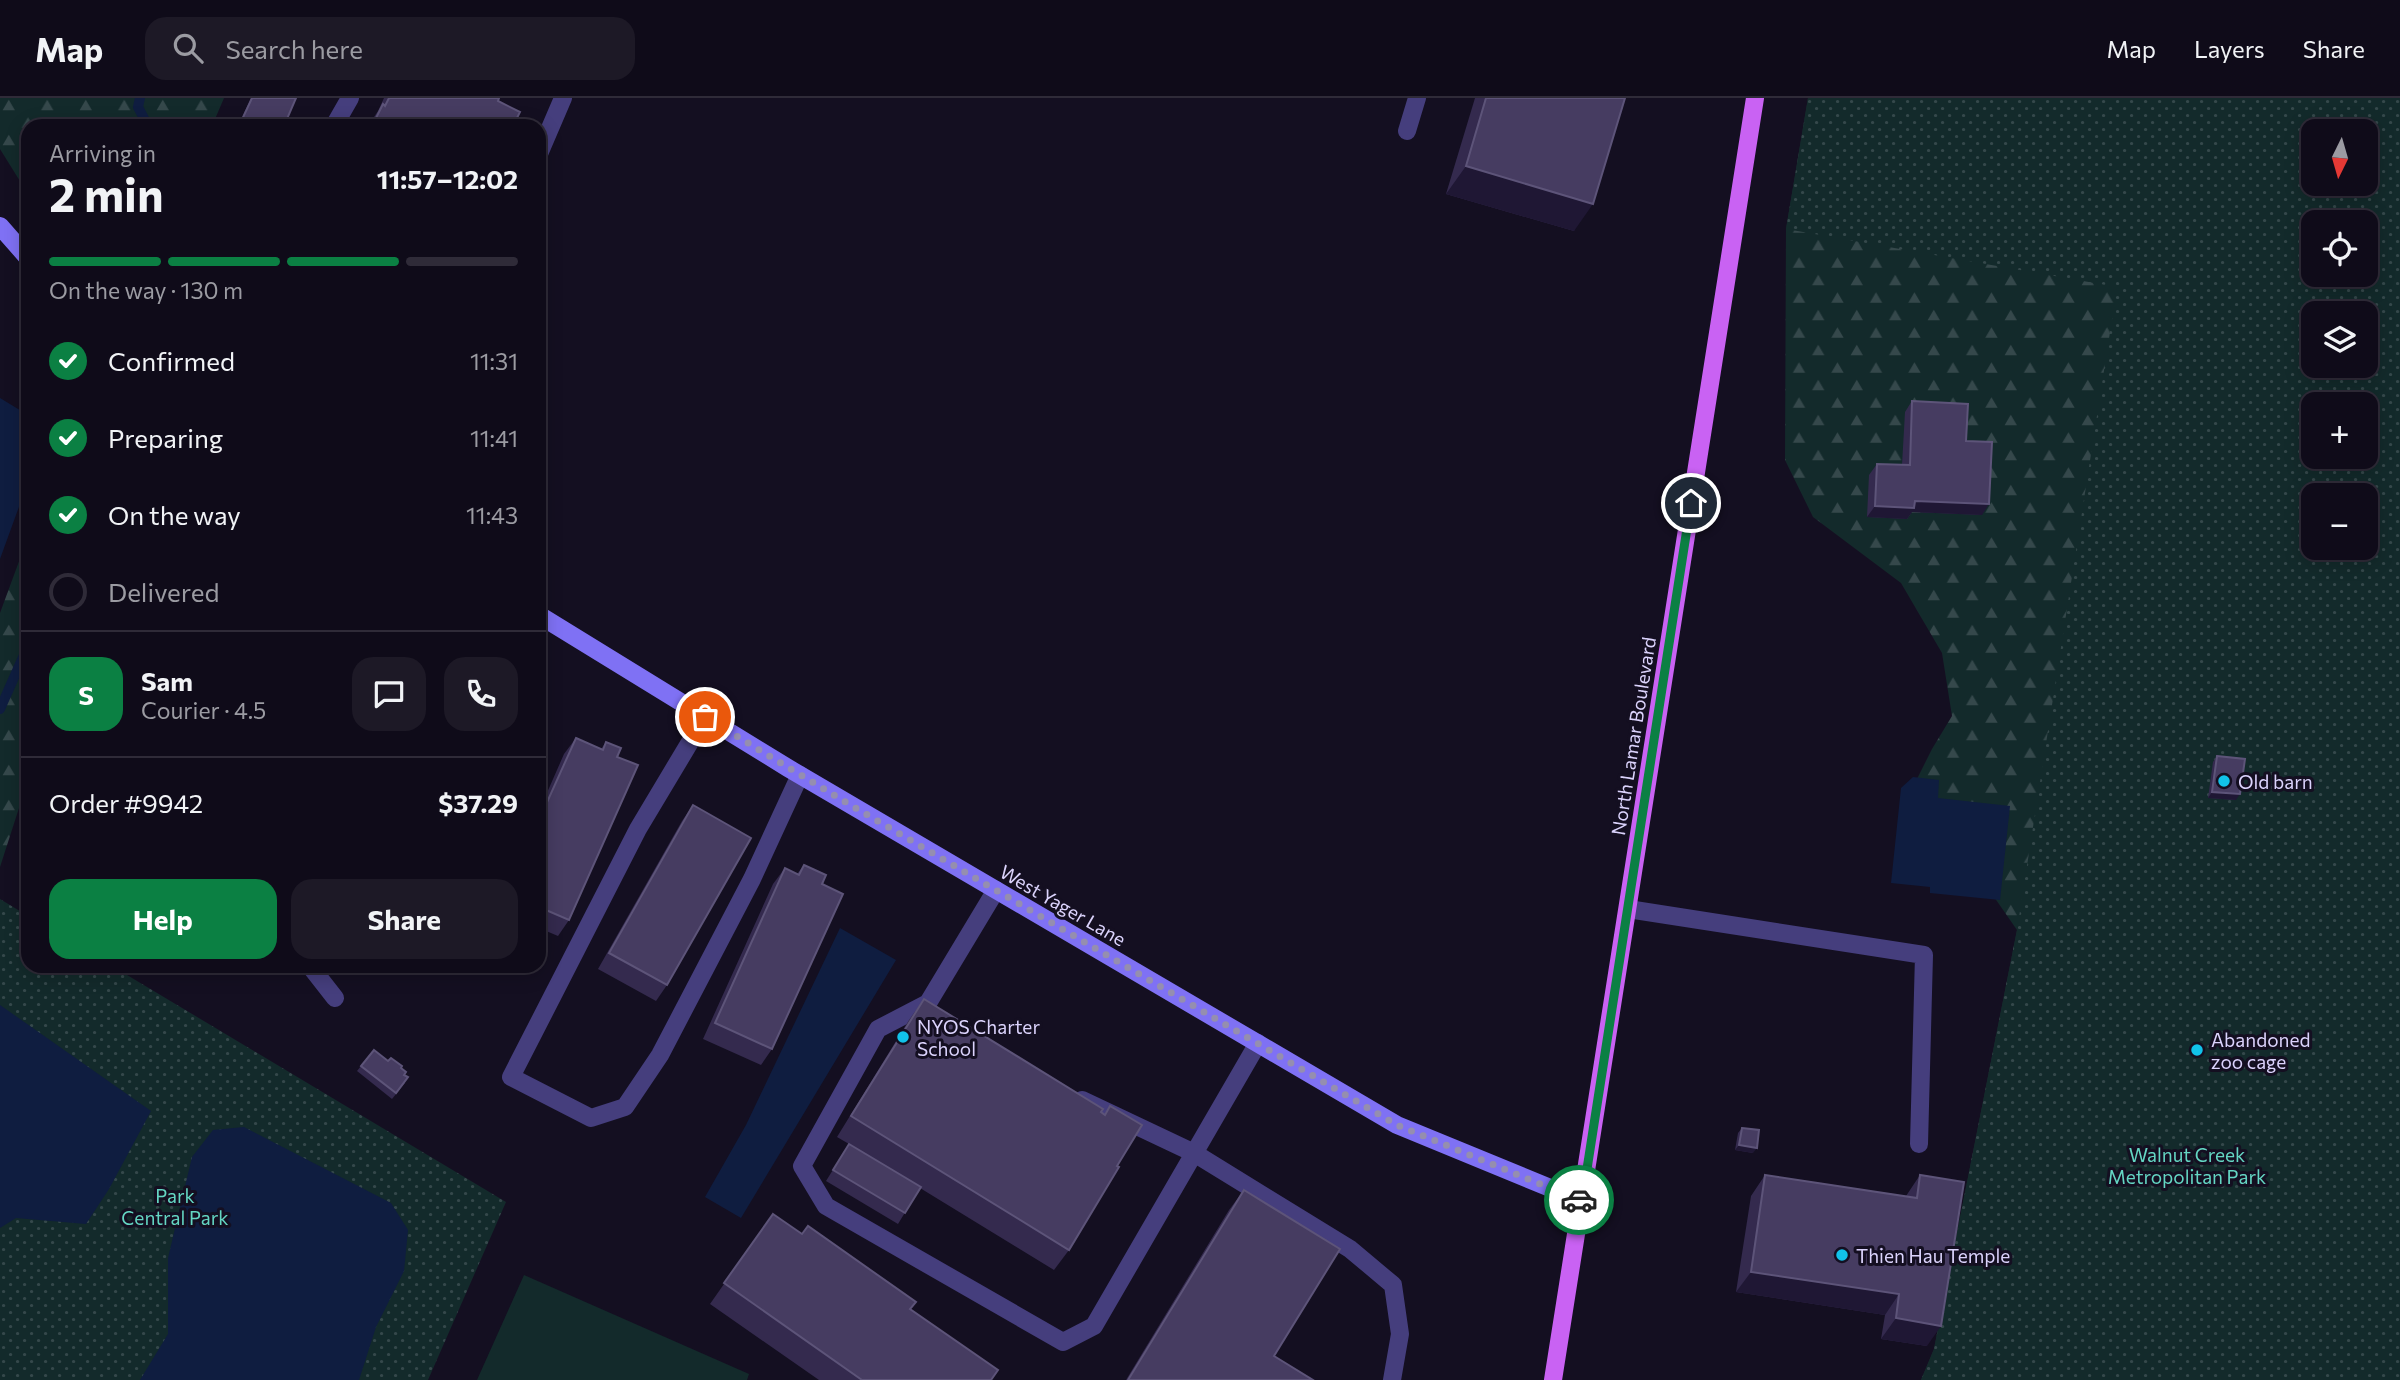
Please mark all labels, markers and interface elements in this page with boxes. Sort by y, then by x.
search box [145,17,635,80]
text: Map [35,28,103,69]
icon: search [169,29,207,67]
text: Search here [225,33,363,64]
text: Map [2107,34,2156,63]
text: Layers [2194,34,2265,63]
text: Share [2303,34,2365,63]
north arrow [2301,119,2378,196]
map controls [2301,119,2378,560]
text: Arriving in [49,139,156,167]
text: 11:57–12:02 [377,163,518,194]
text: 2 min [49,165,164,221]
button: locate [2301,210,2378,287]
text: On the way · 130 m [49,276,243,304]
button: layers [2301,301,2378,378]
icon: check [49,342,87,380]
text: Confirmed [108,345,235,376]
text: 11:31 [470,347,518,375]
button: + [2301,392,2378,469]
icon: check [49,419,87,457]
text: Preparing [108,422,223,453]
text: 11:41 [470,424,518,452]
pin [1661,473,1721,533]
button: − [2301,483,2378,560]
icon: home [1672,484,1710,522]
icon: check [49,496,87,534]
text: On the way [108,499,241,530]
text: 11:43 [466,501,518,529]
text: Delivered [108,576,219,607]
street label: North Lamar Boulevard [1606,635,1660,837]
button: chat [352,657,426,731]
button: phone [444,657,518,731]
text: Sam [141,665,193,696]
text: S [78,679,94,710]
pin [675,687,735,747]
text: Courier · 4.5 [141,696,266,724]
icon: bag [686,698,724,736]
place label: Old barn [2238,770,2313,793]
marker: Old barn [2216,773,2232,789]
text: Order #9942 [49,787,203,818]
text: $37.29 [438,787,518,818]
street label: West Yager Lane [996,860,1130,950]
button: Help [49,879,277,959]
button: Share [291,879,518,959]
place label: NYOS Charter School [917,1015,1040,1060]
place label: Abandoned zoo cage [2211,1028,2310,1073]
marker: NYOS Charter School [895,1029,911,1045]
marker: Abandoned zoo cage [2189,1042,2205,1058]
park label: Walnut Creek Metropolitan Park [2108,1143,2266,1188]
courier [1544,1165,1614,1235]
icon: car [1560,1181,1598,1219]
park label: Park Central Park [121,1184,229,1229]
place label: Thien Hau Temple [1856,1244,2010,1267]
marker: Thien Hau Temple [1834,1247,1850,1263]

